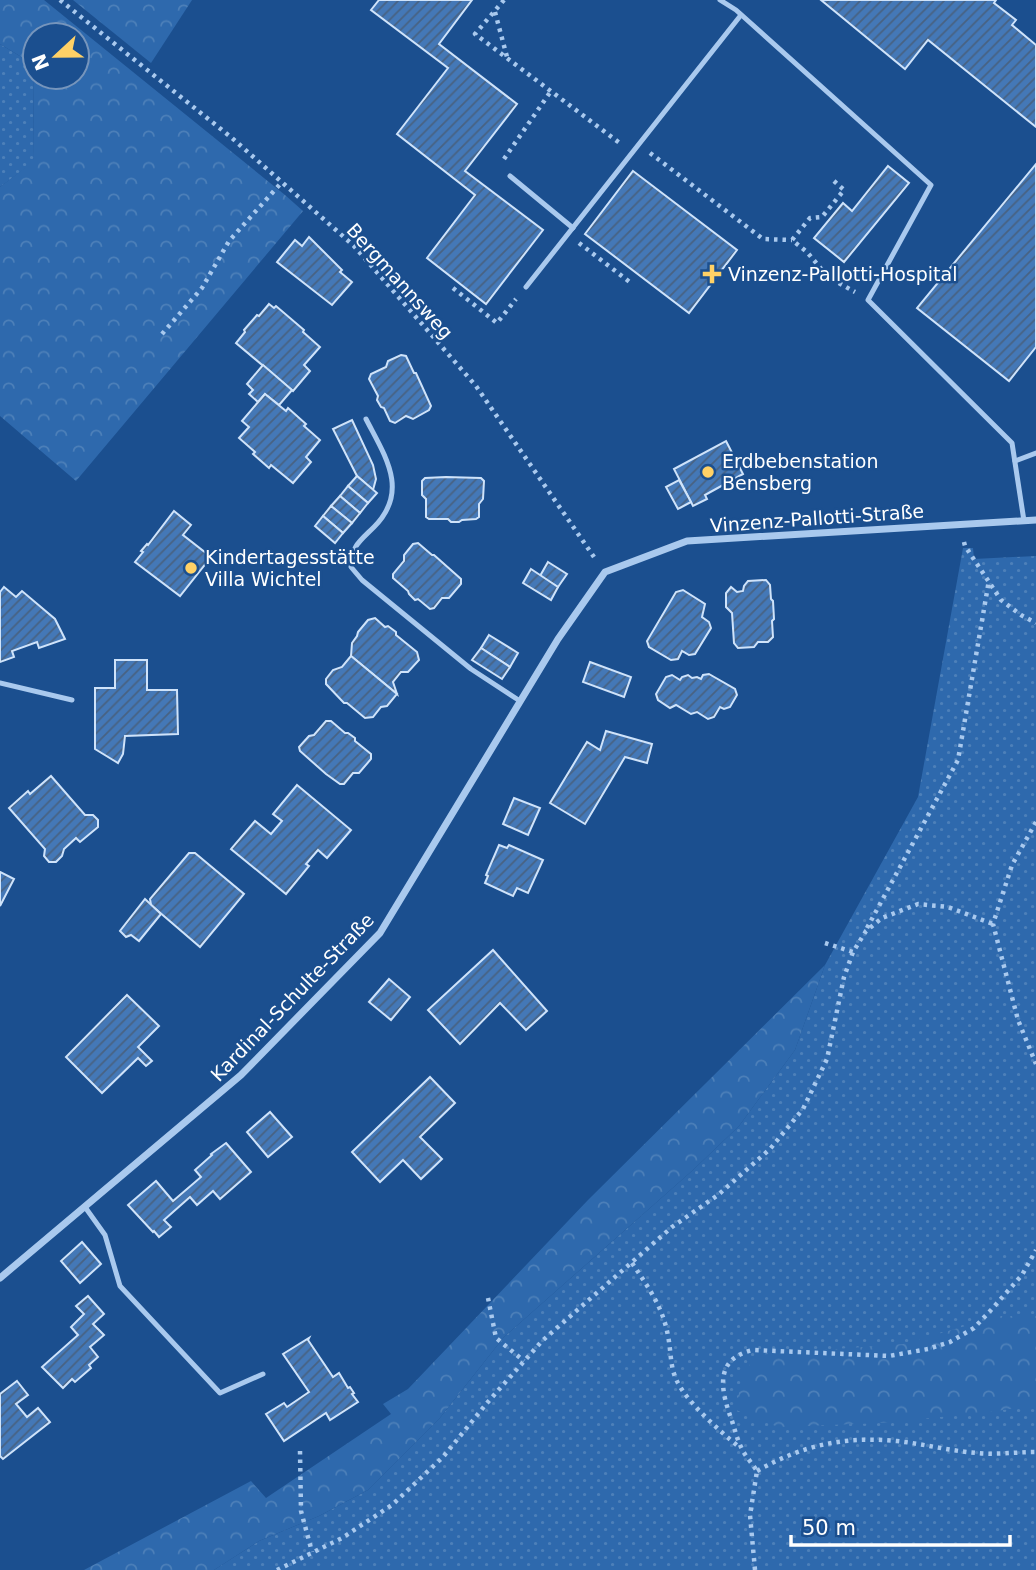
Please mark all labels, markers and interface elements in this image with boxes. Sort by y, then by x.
north arrow [21,21,91,91]
text: N [27,51,53,74]
street label: Bergmannsweg [342,219,458,343]
place label: Vinzenz-Pallotti-Hospital [728,263,957,285]
marker: Vinzenz-Pallotti-Hospital [702,264,722,284]
place label: Erdbebenstation Bensberg [722,450,878,494]
marker: Erdbebenstation Bensberg [700,464,716,480]
street label: Vinzenz-Pallotti-Straße [709,500,925,536]
place label: Kindertagesstätte Villa Wichtel [205,546,375,590]
marker: Kindertagesstätte Villa Wichtel [183,560,199,576]
street label: Kardinal-Schulte-Straße [206,908,378,1086]
scale bar [791,1504,1010,1548]
text: 50 m [802,1516,856,1540]

